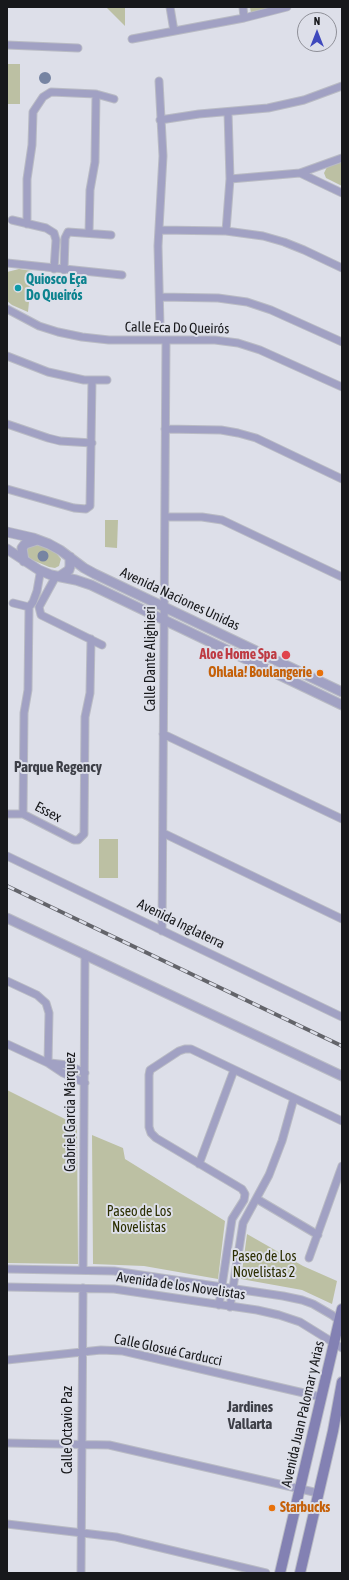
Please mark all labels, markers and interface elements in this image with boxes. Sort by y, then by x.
north arrow [297,12,337,52]
text: N [314,15,320,27]
place label: Quiosco Eça Do Queirós [26,272,87,304]
marker: Quiosco Eça Do Queirós [13,283,23,293]
street label: Calle Eca Do Queirós [125,319,229,337]
street label: Avenida Naciones Unidas [118,564,242,634]
street label: Calle Dante Alighieri [143,606,159,712]
place label: Aloe Home Spa [200,647,277,663]
marker: Aloe Home Spa [280,649,292,661]
place label: Ohlala! Boulangerie [208,665,312,681]
marker: Ohlala! Boulangerie [315,668,325,678]
district label: Parque Regency [14,758,102,776]
street label: Essex [32,798,64,826]
street label: Avenida Inglaterra [135,896,227,952]
street label: Gabriel Garcia Márquez [63,1052,79,1172]
park label: Paseo de Los Novelistas [107,1204,171,1236]
park label: Paseo de Los Novelistas 2 [232,1249,296,1282]
street label: Avenida de los Novelistas [116,1269,246,1303]
street label: Calle Glosué Carducci [113,1330,223,1370]
street label: Avenida Juan Palomar y Arias [278,1339,328,1489]
street label: Calle Octavio Paz [60,1386,76,1474]
district label: Jardines Vallarta [227,1398,273,1433]
place label: Starbucks [280,1500,330,1516]
marker: Starbucks [267,1503,277,1513]

